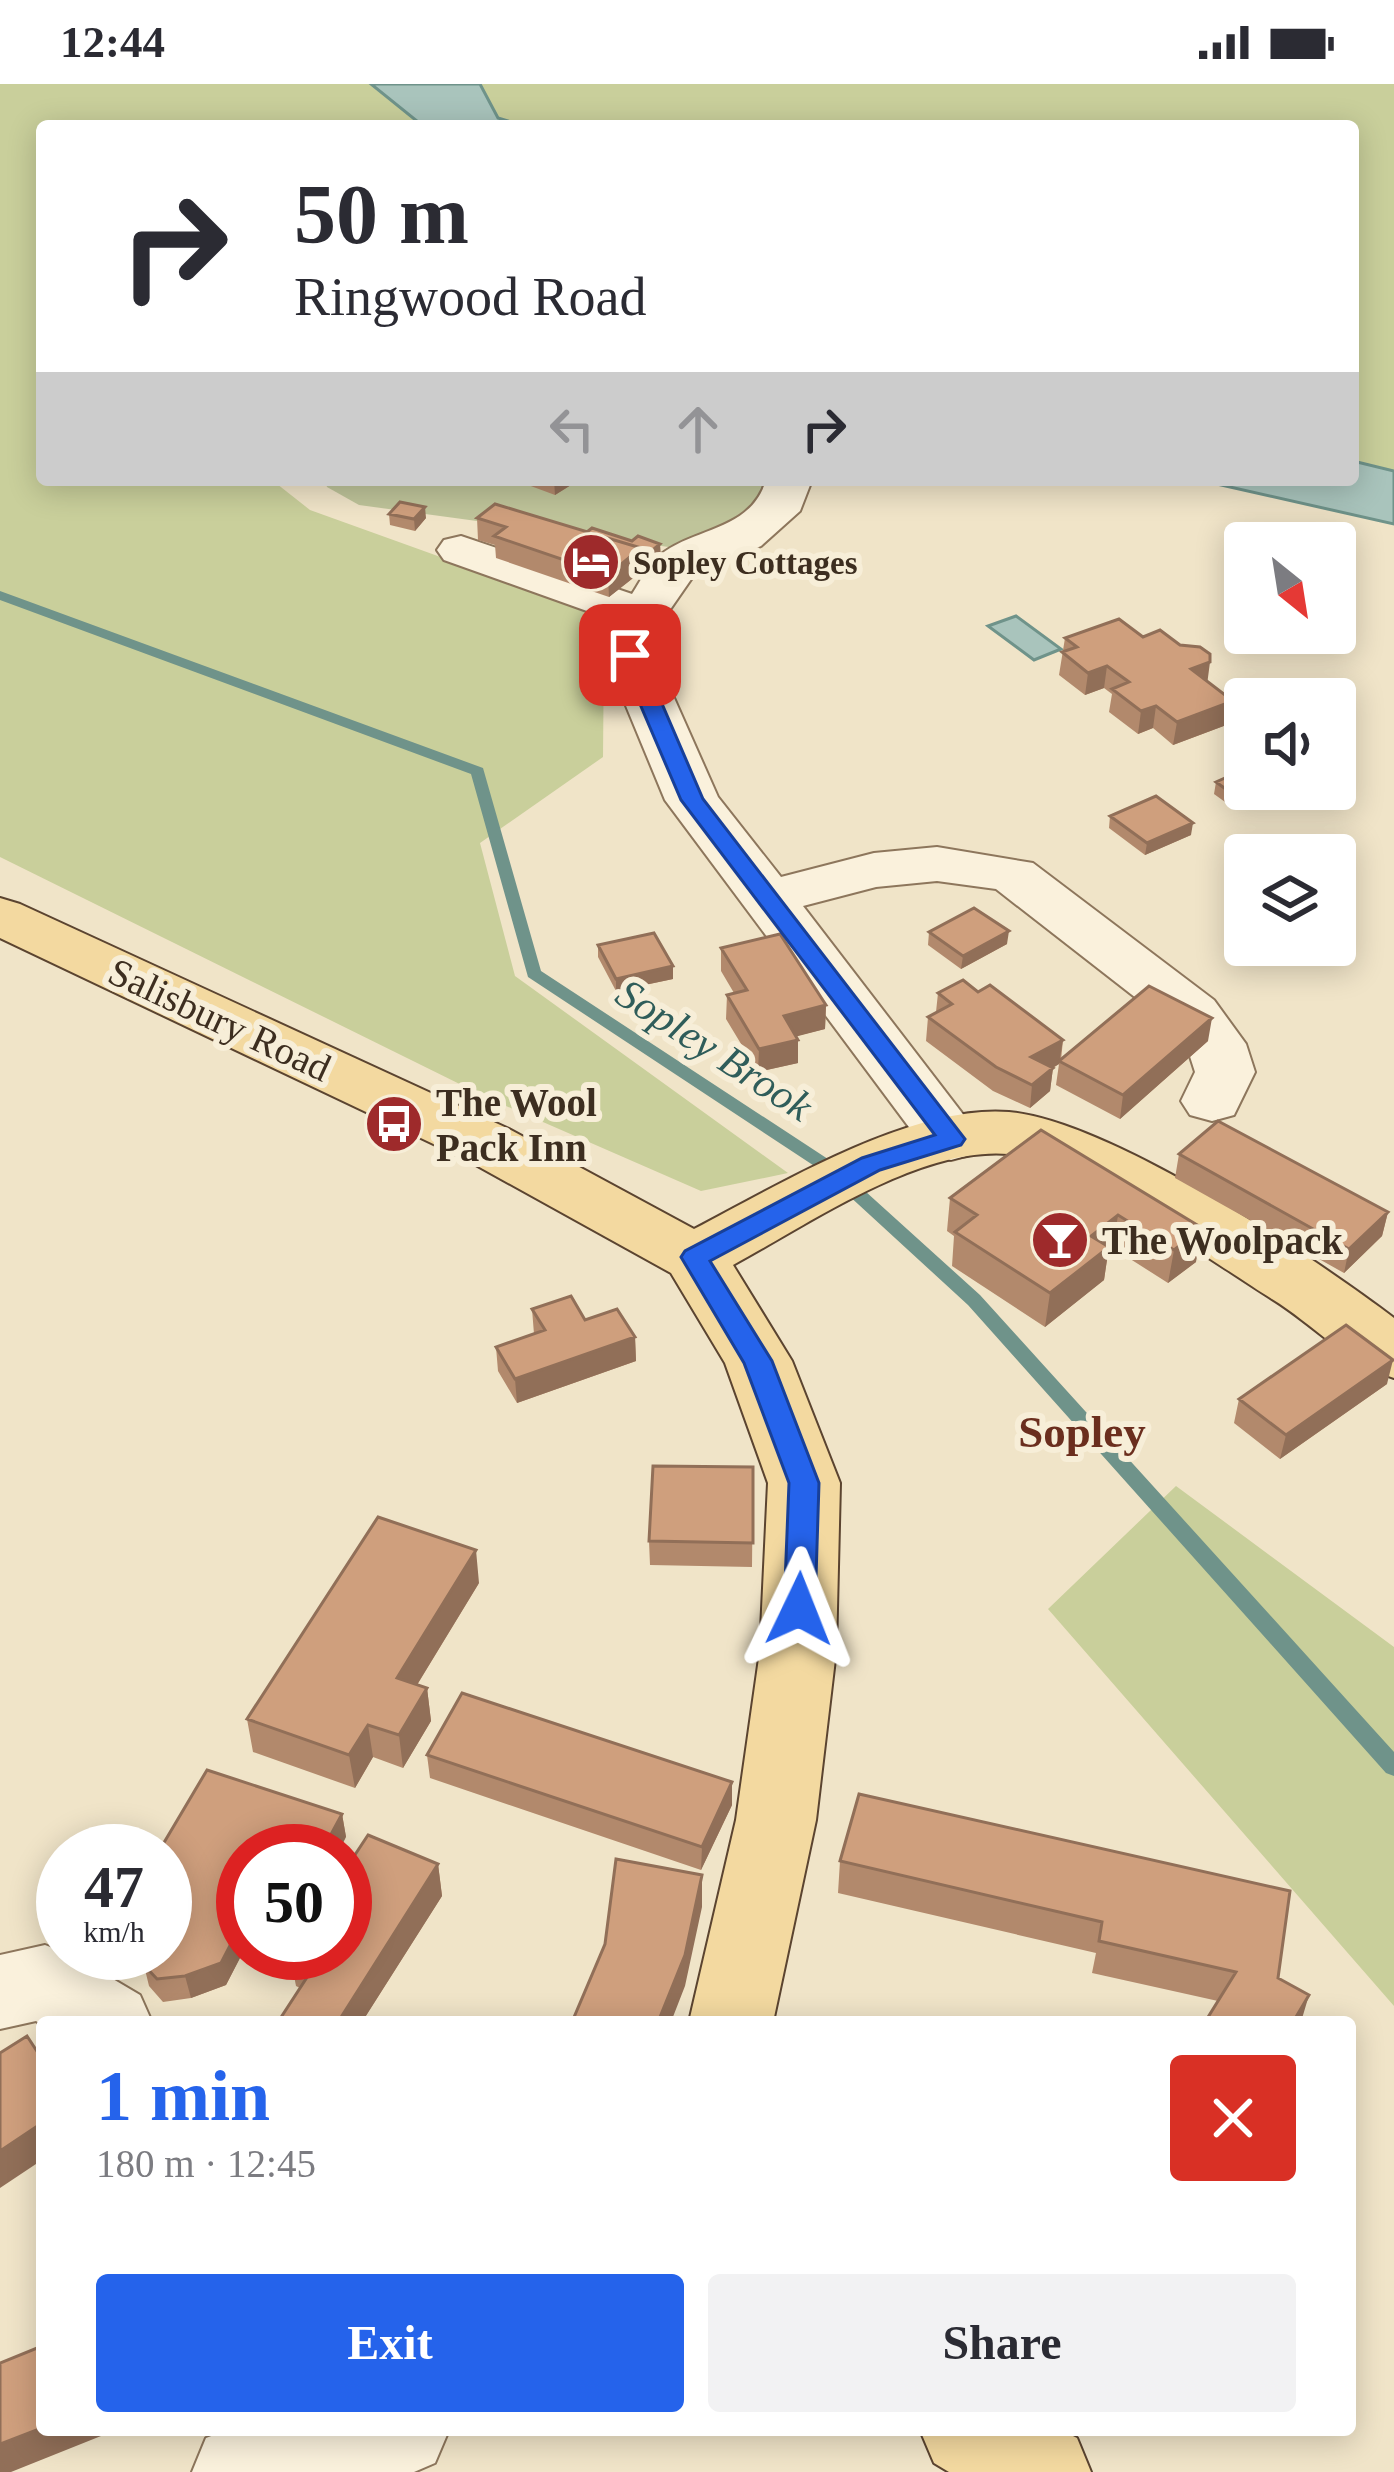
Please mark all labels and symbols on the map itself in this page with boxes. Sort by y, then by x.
north arrow [1224,522,1356,654]
hotel icon: Sopley Cottages [560,531,622,593]
place label: Sopley Cottages [633,545,858,581]
pin [579,604,681,706]
street label: Salisbury Road [102,949,338,1091]
water label: Sopley Brook [608,970,822,1131]
place label: The Wool Pack Inn [436,1081,597,1169]
bus stop icon: The Wool Pack Inn [363,1093,425,1155]
bar icon: The Woolpack [1029,1209,1091,1271]
place label: The Woolpack [1102,1219,1343,1263]
district label: Sopley [1018,1407,1146,1457]
position arrow [736,1546,862,1672]
speed limit sign: 50 [216,1824,372,1980]

